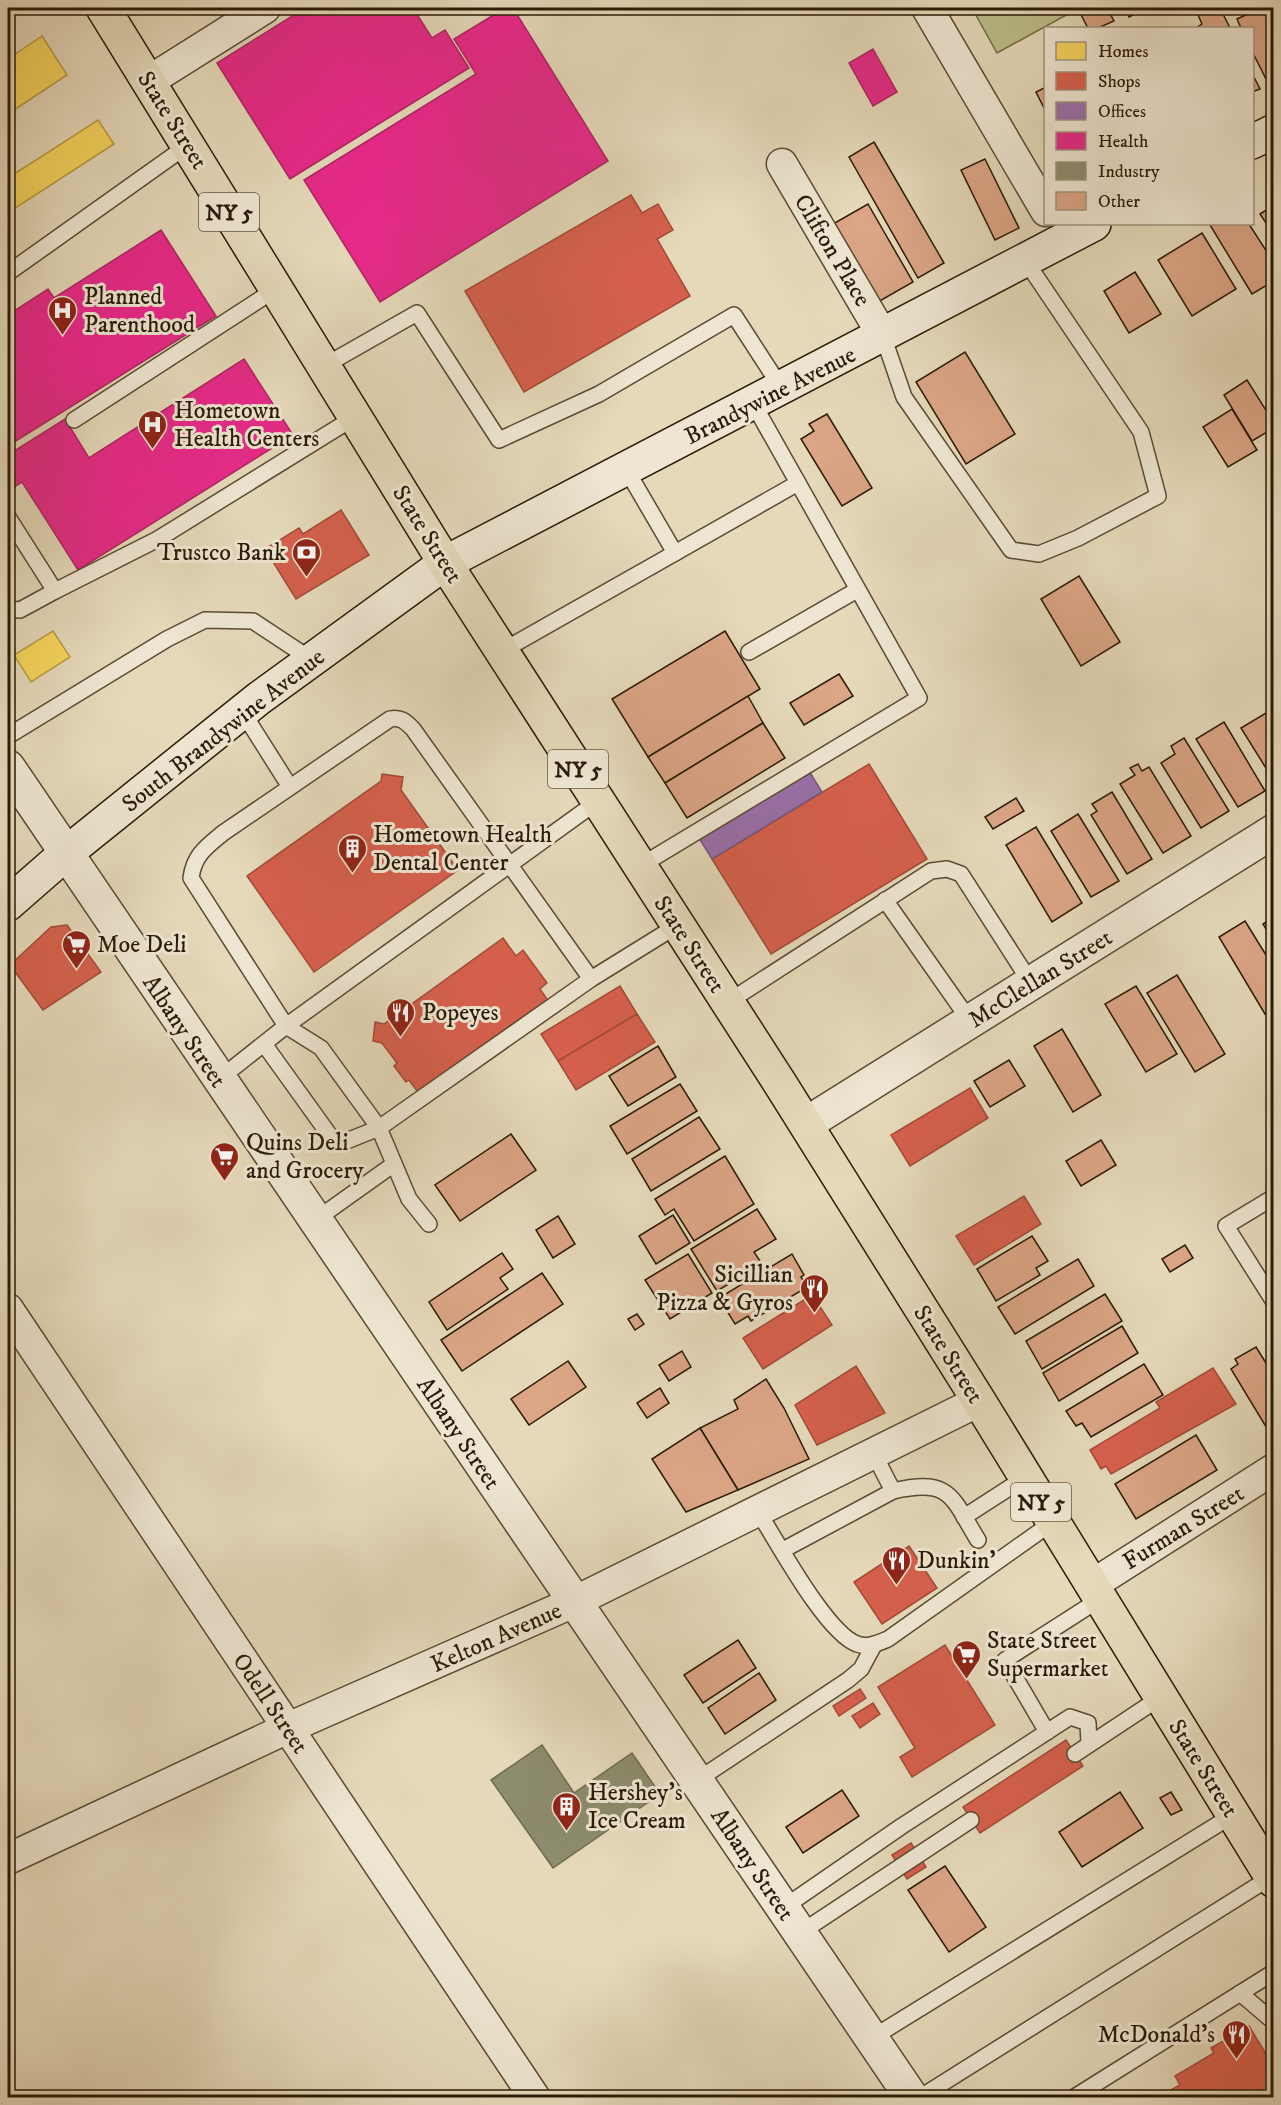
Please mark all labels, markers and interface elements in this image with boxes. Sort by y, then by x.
legend [1044,27,1254,225]
text: Homes [1098,41,1149,63]
street label: State Street [130,66,214,175]
text: Shops [1098,71,1141,93]
text: Offices [1098,101,1146,123]
text: Health [1098,131,1149,153]
text: Industry [1098,161,1160,183]
street label: Clifton Place [787,189,877,312]
text: Other [1098,191,1140,213]
road number: NY 5 [199,193,259,231]
place label: Planned Parenthood [84,282,195,340]
hospital icon: Planned Parenthood [47,294,79,336]
street label: Brandywine Avenue [680,340,861,452]
place label: Hometown Health Centers [174,396,319,454]
hospital icon: Hometown Health Centers [137,408,169,450]
street label: State Street [385,480,469,589]
bank icon: Trustco Bank [291,536,323,578]
place label: Trustco Bank [157,538,286,568]
street label: South Brandywine Avenue [116,642,331,819]
road number: NY 5 [548,750,608,788]
place label: Hometown Health Dental Center [373,820,552,878]
building icon: Hometown Health Dental Center [336,832,368,874]
street label: State Street [647,890,732,999]
street label: McClellan Street [963,923,1118,1035]
supermarket icon: Moe Deli [60,928,92,970]
place label: Moe Deli [97,930,187,960]
street label: Albany Street [135,969,233,1094]
restaurant icon: Popeyes [385,996,417,1038]
place label: Popeyes [422,998,499,1028]
place label: Quins Deli and Grocery [246,1128,364,1186]
supermarket icon: Quins Deli and Grocery [209,1140,241,1182]
place label: Sicillian Pizza & Gyros [656,1260,793,1318]
restaurant icon: Sicillian Pizza & Gyros [798,1272,830,1314]
street label: State Street [906,1300,990,1409]
street label: Albany Street [409,1371,507,1496]
street label: Furman Street [1117,1479,1250,1577]
road number: NY 5 [1011,1483,1071,1521]
restaurant icon: Dunkin' [880,1544,912,1586]
place label: Dunkin' [917,1546,996,1576]
street label: Kelton Avenue [426,1596,566,1680]
place label: State Street Supermarket [987,1626,1109,1684]
supermarket icon: State Street Supermarket [950,1638,982,1680]
street label: Odell Street [226,1647,315,1760]
street label: State Street [1161,1714,1245,1823]
place label: Hershey's Ice Cream [588,1778,686,1836]
building icon: Hershey's Ice Cream [551,1790,583,1832]
street label: Albany Street [703,1802,801,1927]
restaurant icon: McDonald's [1220,2018,1252,2060]
place label: McDonald's [1098,2020,1215,2050]

